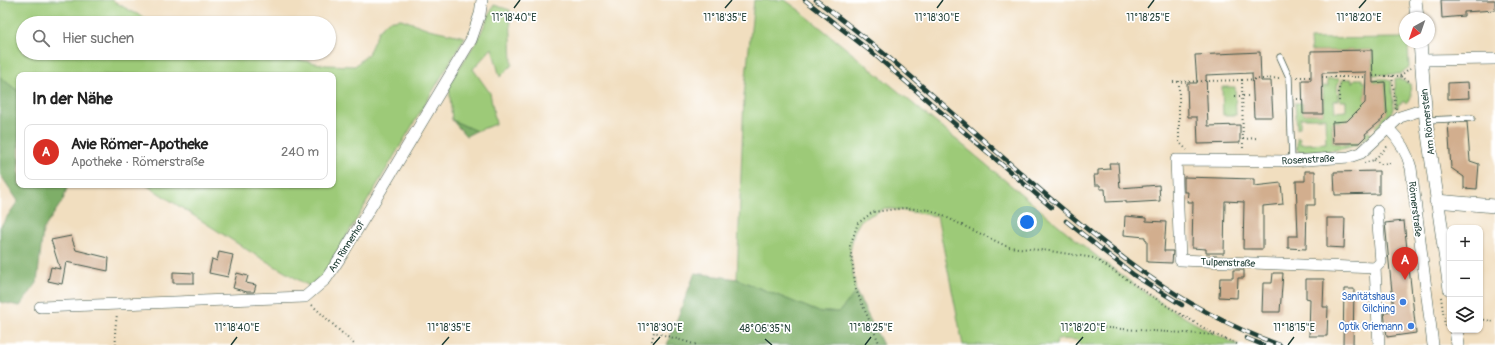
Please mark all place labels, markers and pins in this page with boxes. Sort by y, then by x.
pin: A [1392,247,1418,280]
place label: Sanitätshaus Gilching [1341,291,1396,315]
marker: Sanitätshaus Gilching [1398,297,1408,307]
place label: Optik Griemann [1338,321,1403,333]
marker: Optik Griemann [1406,321,1416,331]

